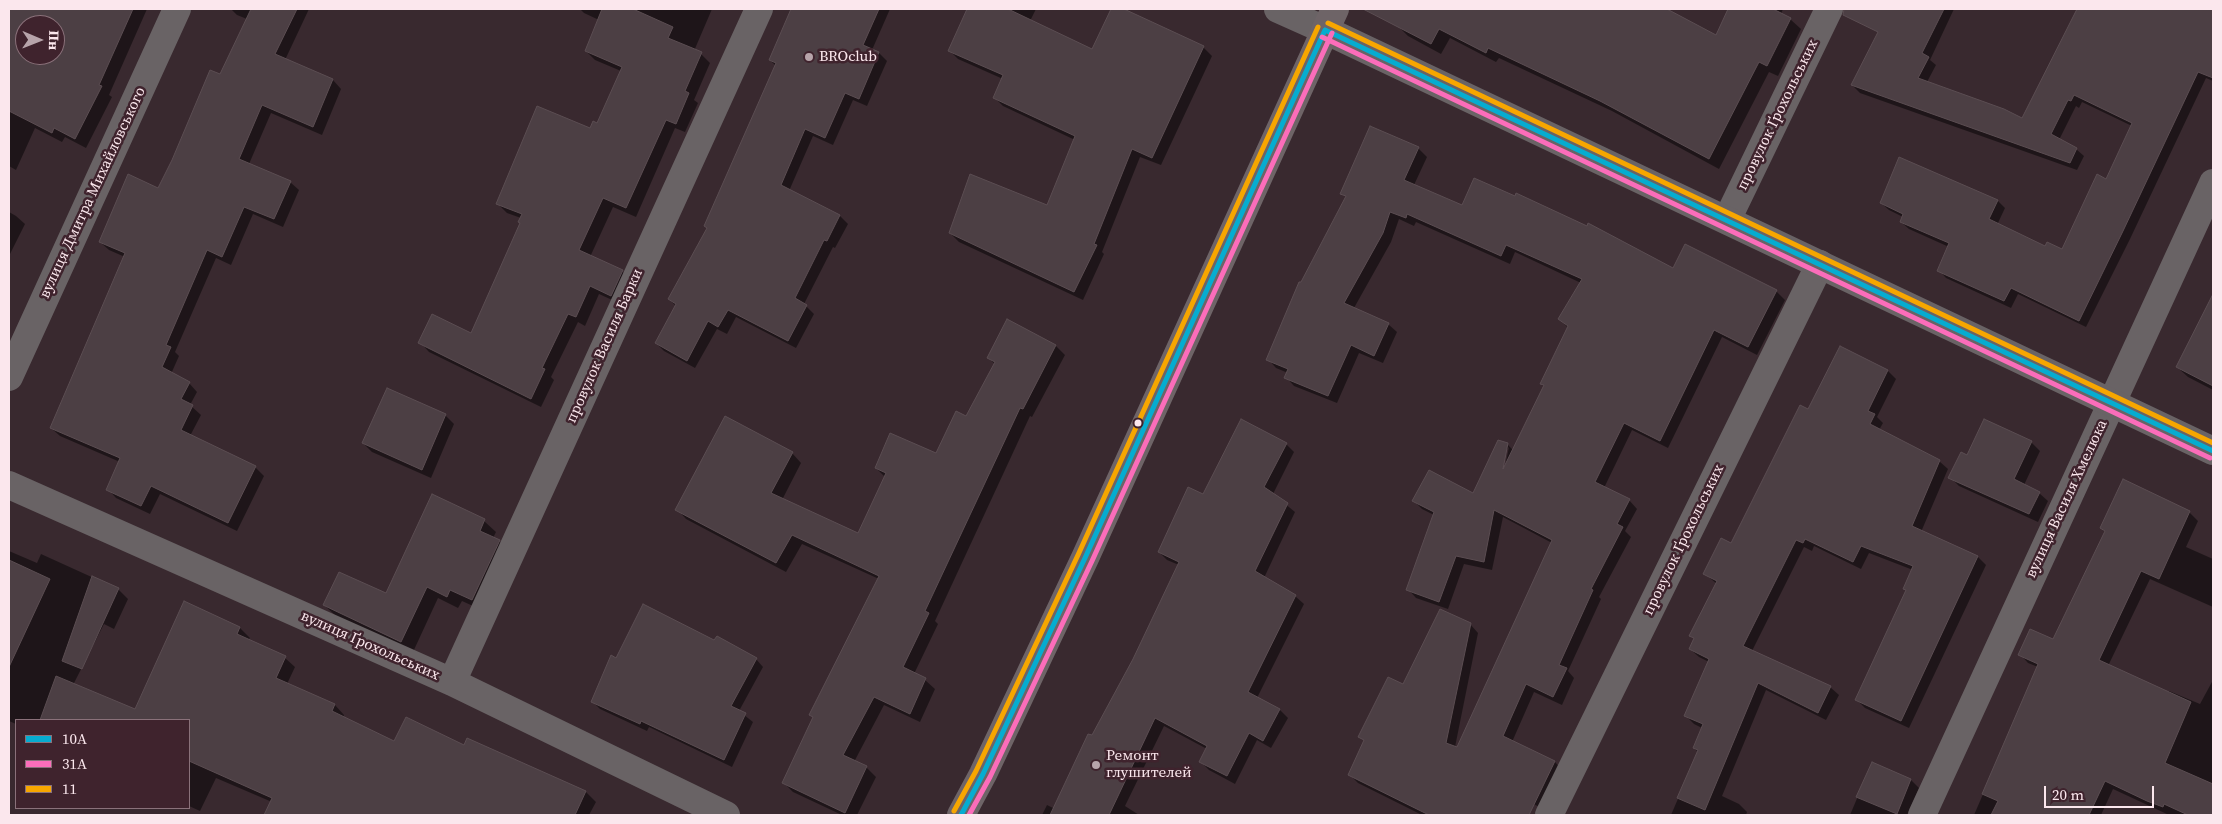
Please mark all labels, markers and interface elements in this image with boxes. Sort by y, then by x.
north arrow [15,15,65,65]
text: Пн [44,30,64,50]
street label: провулок Ґрохольських [1734,37,1822,193]
place label: BROclub [819,48,877,66]
marker: BROclub [803,51,815,63]
street label: вулиця Дмитра Михайловського [36,84,150,302]
street label: провулок Василя Барки [563,266,647,426]
street label: вулиця Василя Хмелюка [2022,417,2112,581]
unlabelled marker [1133,418,1143,428]
street label: провулок Ґрохольських [1640,462,1728,618]
street label: вулиця Ґрохольських [298,607,442,685]
legend [15,719,190,809]
text: 10А [62,728,87,749]
place label: Ремонт глушителей [1106,747,1192,782]
text: 31А [62,753,87,774]
marker: Ремонт глушителей [1090,759,1102,771]
scale bar [2047,776,2157,808]
text: 11 [62,778,77,799]
text: 20 m [2052,784,2084,805]

